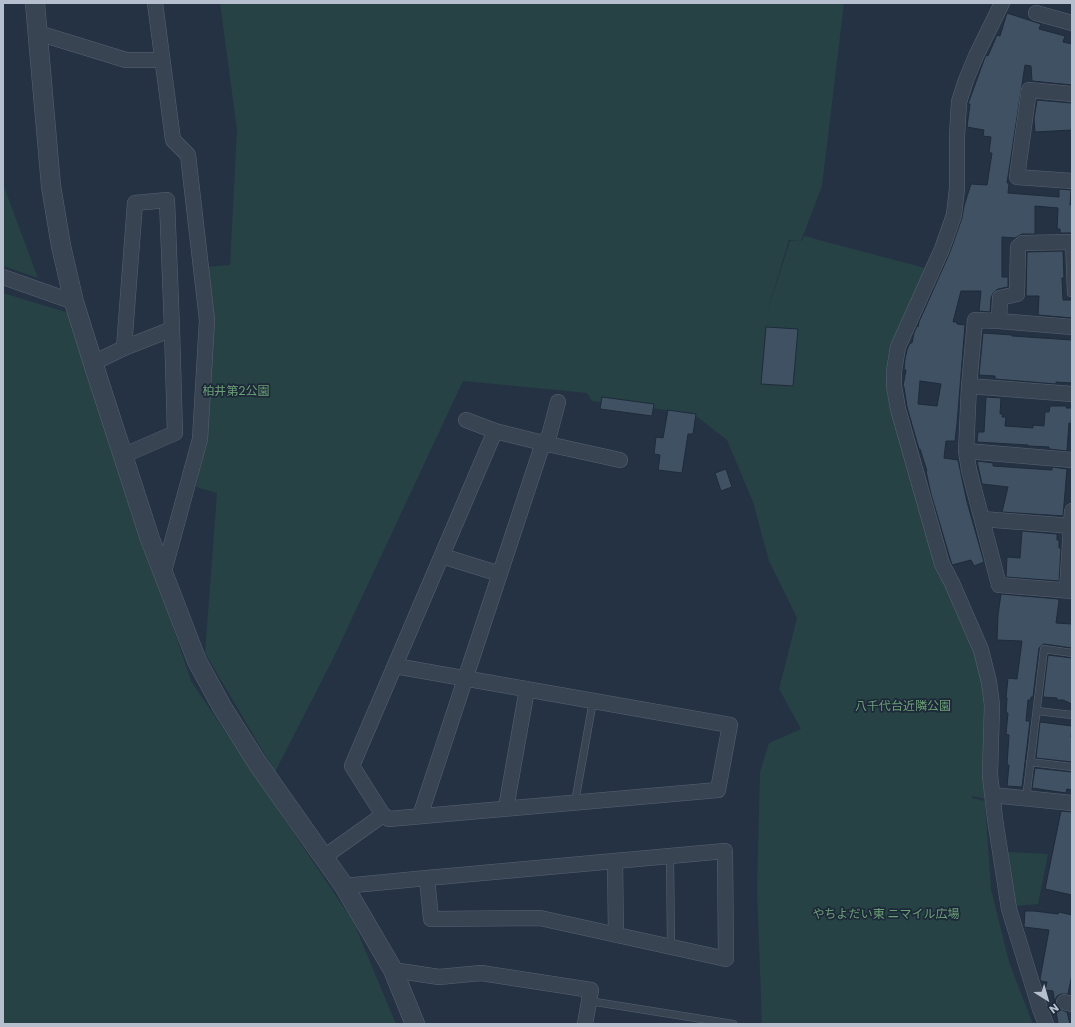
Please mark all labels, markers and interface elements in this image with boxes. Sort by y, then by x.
park label: 柏井第2公園 [203,385,269,399]
park label: 八千代台近隣公園 [855,700,951,714]
park label: やちよだい東 ニマイル広場 [812,908,960,922]
north arrow [1027,979,1067,1019]
text: N [1046,1000,1062,1017]

